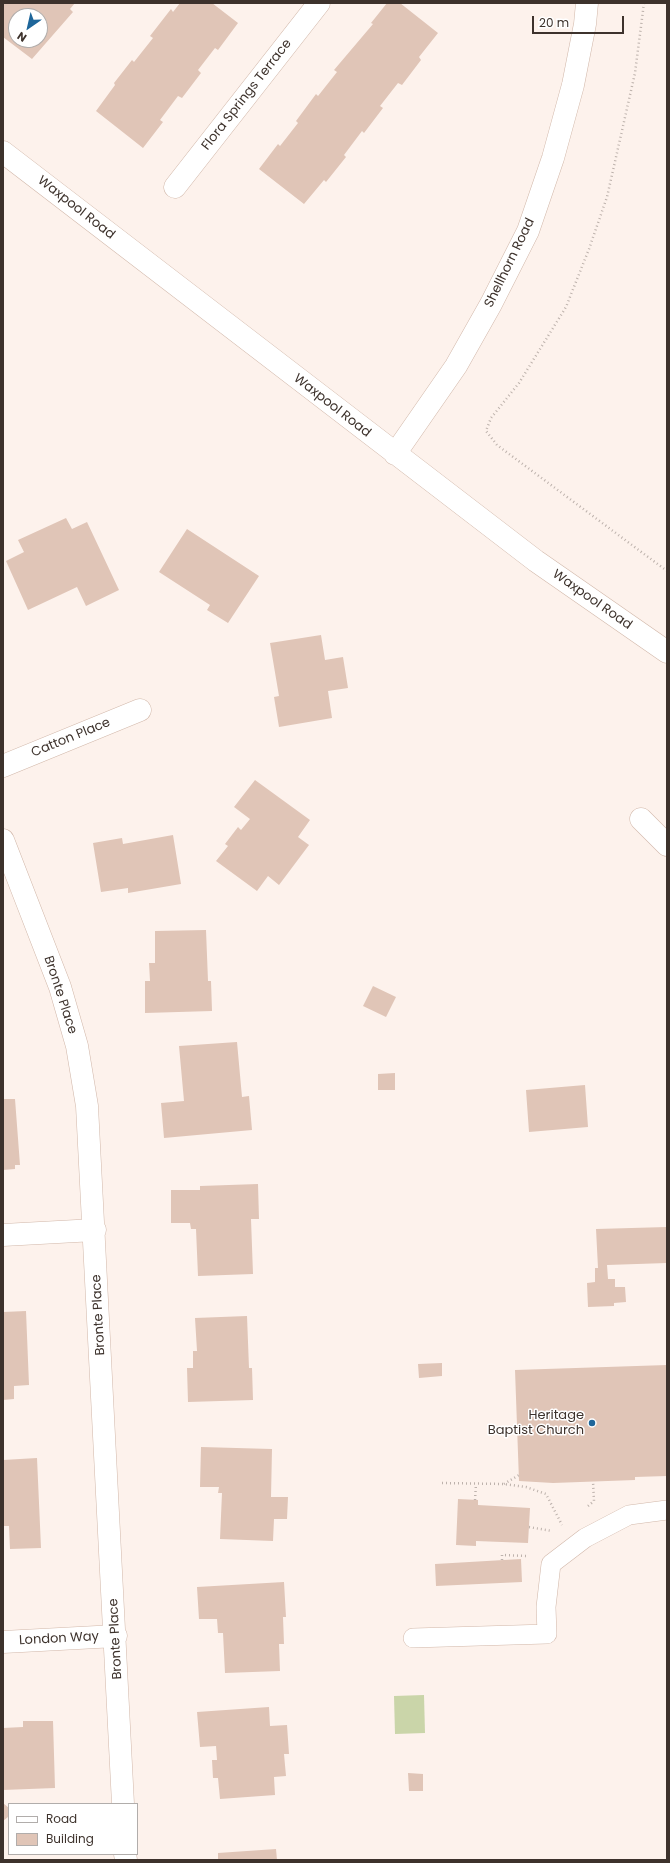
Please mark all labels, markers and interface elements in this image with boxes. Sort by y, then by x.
north arrow [8,8,48,48]
scale bar [534,8,626,34]
text: 20 m [539,14,569,31]
text: N [14,28,30,46]
street label: Flora Springs Terrace [199,36,295,154]
street label: Waxpool Road [34,173,118,243]
street label: Shellhorn Road [482,216,538,310]
street label: Waxpool Road [290,371,374,441]
street label: Waxpool Road [549,567,635,633]
street label: Catton Place [29,715,113,761]
street label: Bronte Place [40,954,80,1036]
street label: Bronte Place [89,1274,109,1356]
place label: Heritage Baptist Church [488,1408,584,1439]
marker: Heritage Baptist Church [587,1418,597,1428]
street label: Bronte Place [106,1598,126,1680]
street label: London Way [19,1629,99,1649]
legend [8,1803,138,1855]
text: Road [46,1810,77,1827]
text: Building [46,1830,94,1847]

